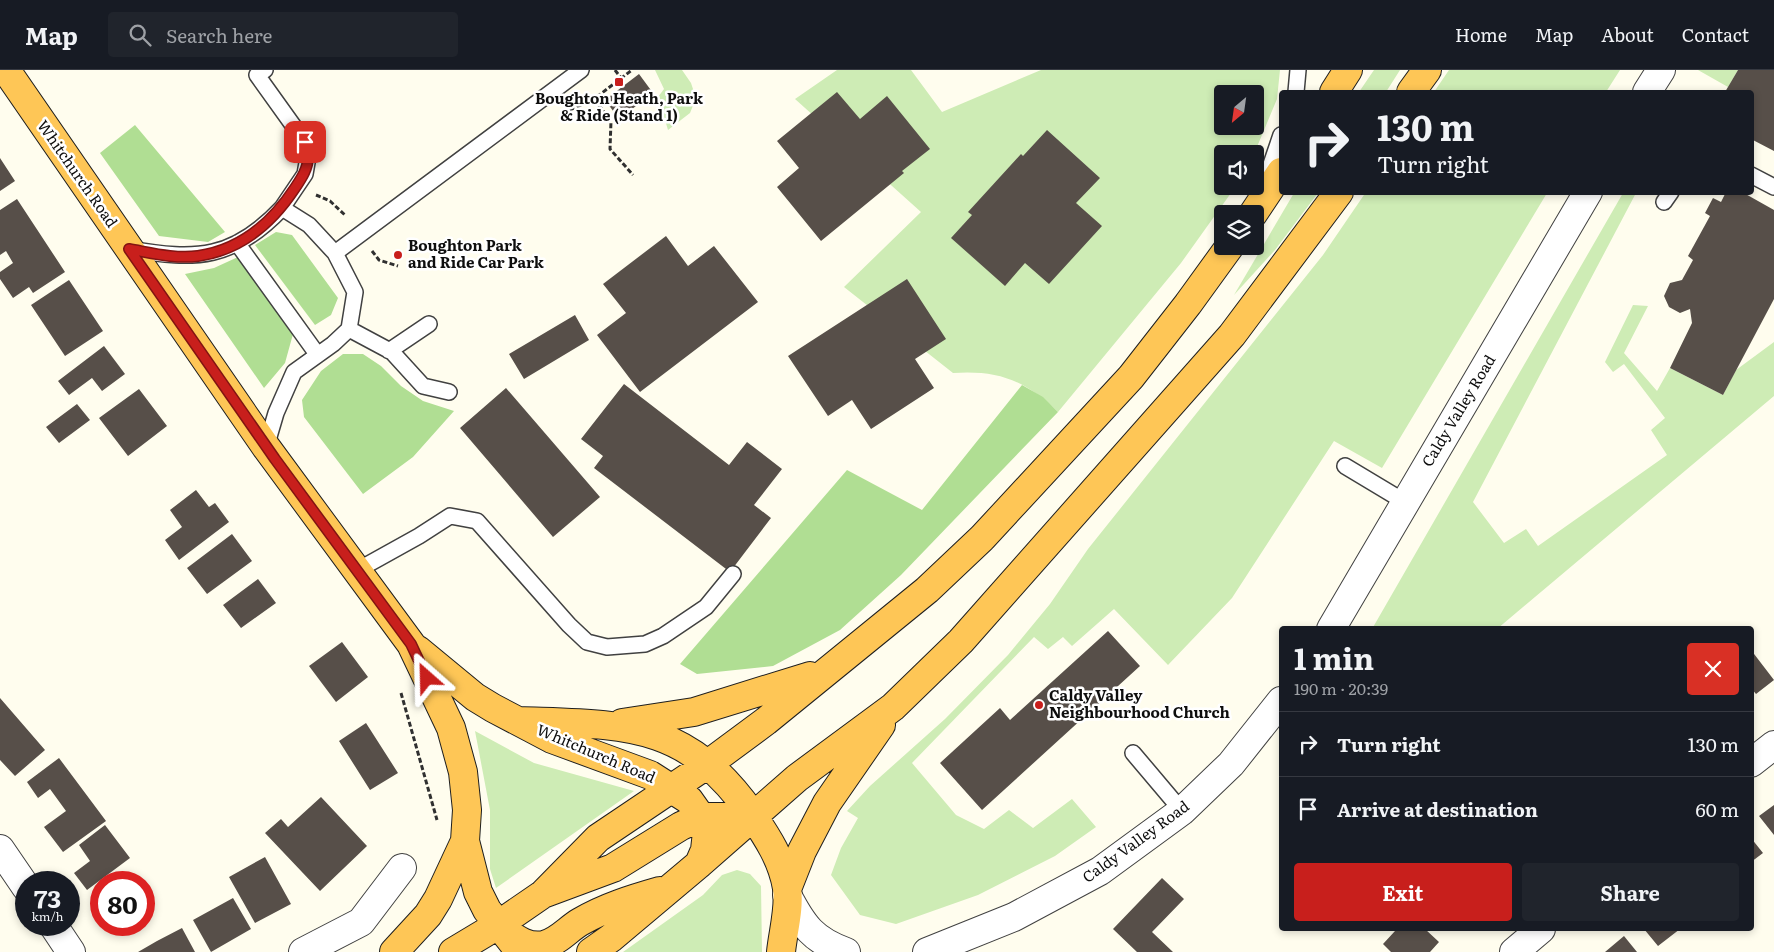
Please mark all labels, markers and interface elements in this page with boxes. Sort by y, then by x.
search box [108,12,458,57]
text: Map [25,17,78,52]
icon: search [126,21,154,49]
text: Search here [166,21,272,49]
text: Home [1455,21,1507,48]
text: Map [1535,21,1573,48]
text: About [1601,21,1654,48]
text: Contact [1682,21,1749,48]
marker: Boughton Heath, Park & Ride (Stand 1) [613,76,625,88]
north arrow [1214,85,1264,135]
map controls [1214,85,1264,255]
place label: Boughton Heath, Park & Ride (Stand 1) [535,86,704,126]
text: 130 m [1377,100,1474,152]
icon: right [1294,110,1359,175]
street label: Whitchurch Road [32,115,124,232]
pin [284,121,326,163]
icon: arrive [291,128,319,156]
button: sound [1214,145,1264,195]
text: Turn right [1377,147,1489,180]
button: layers [1214,205,1264,255]
place label: Boughton Park and Ride Car Park [408,233,545,273]
marker: Boughton Park and Ride Car Park [392,249,404,261]
street label: Caldy Valley Road [1415,350,1500,471]
text: 1 min [1294,635,1374,679]
button: close [1687,643,1739,695]
position arrow [400,651,452,703]
text: 190 m · 20:39 [1294,676,1388,700]
place label: Caldy Valley Neighbourhood Church [1049,683,1230,723]
marker: Caldy Valley Neighbourhood Church [1033,699,1045,711]
street label: Whitchurch Road [534,717,660,788]
icon: right [1294,730,1322,758]
text: Turn right [1337,730,1441,758]
text: 130 m [1688,730,1739,758]
street label: Caldy Valley Road [1077,794,1193,887]
icon: arrive [1294,795,1322,823]
text: Arrive at destination [1337,795,1538,823]
text: 60 m [1696,795,1739,823]
button: Exit [1294,863,1512,921]
button: Share [1522,863,1739,921]
speed limit sign: 80 [90,871,155,936]
text: 73 [34,879,61,916]
text: km/h [32,907,63,925]

